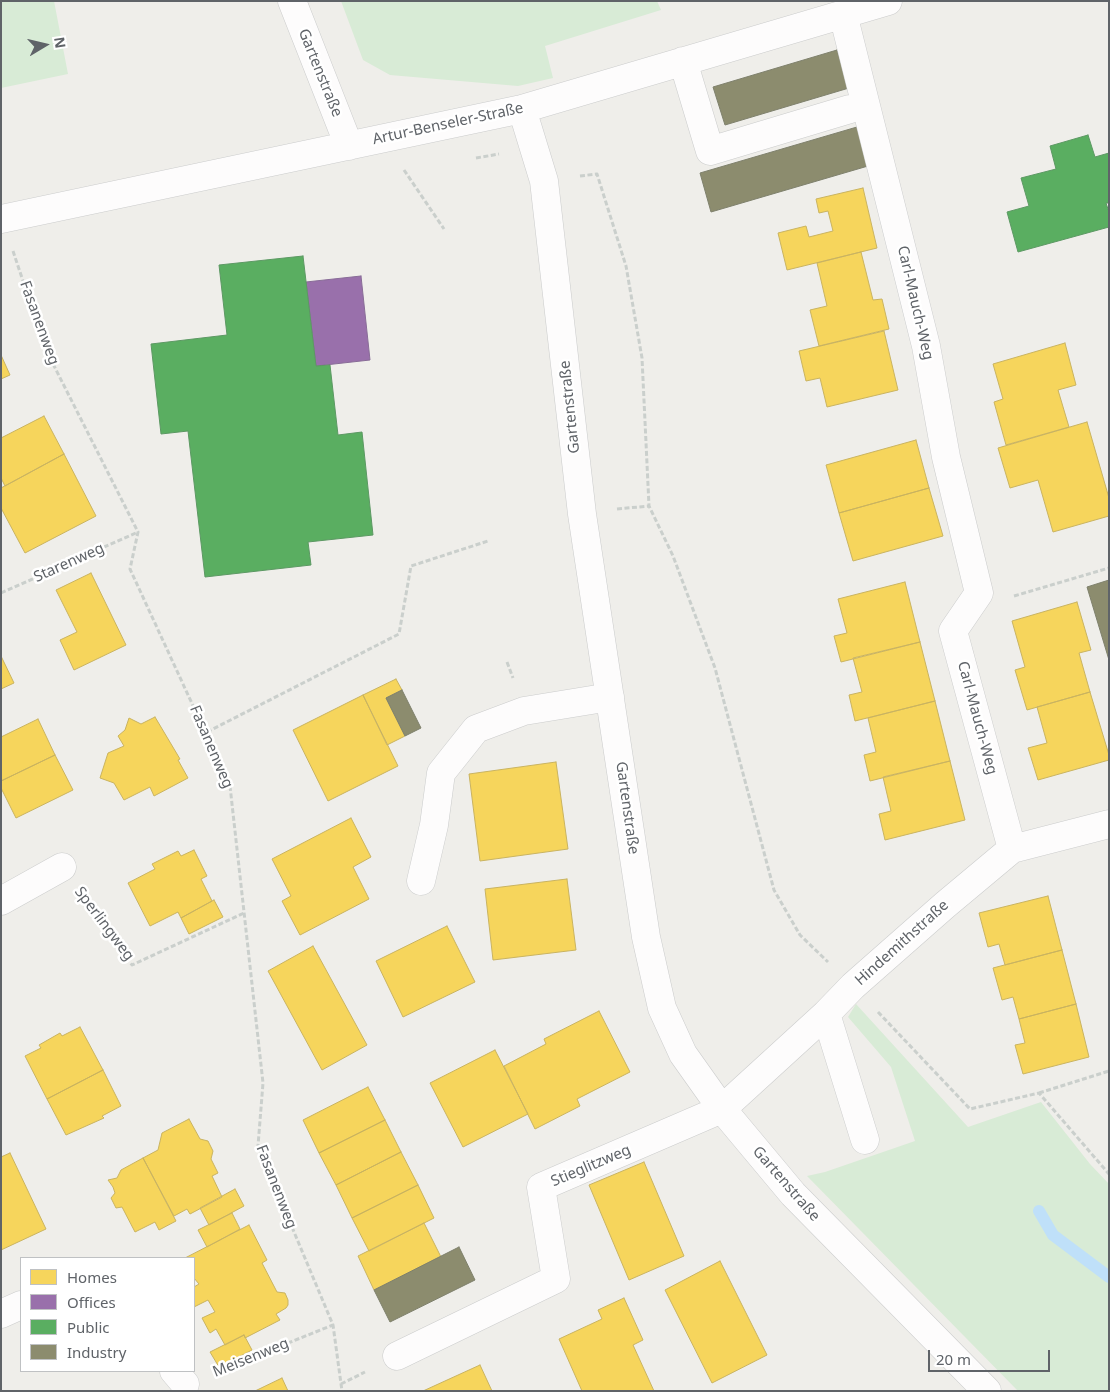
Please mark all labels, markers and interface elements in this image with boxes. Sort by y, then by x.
north arrow [20,20,70,70]
street label: Gartenstraße [294,26,346,120]
text: N [50,35,71,50]
street label: Artur-Benseler-Straße [371,99,525,149]
street label: Carl-Mauch-Weg [893,244,937,362]
street label: Fasanenweg [15,278,63,368]
street label: Gartenstraße [556,360,584,454]
street label: Starenweg [31,539,107,587]
street label: Carl-Mauch-Weg [953,659,1001,777]
street label: Fasanenweg [185,703,237,791]
street label: Gartenstraße [612,760,642,856]
street label: Sperlingweg [70,884,138,964]
street label: Hindemithstraße [852,896,952,990]
street label: Stieglitzweg [548,1141,634,1191]
street label: Fasanenweg [252,1143,300,1231]
street label: Gartenstraße [749,1143,823,1225]
legend [20,1257,195,1372]
text: Homes [67,1267,117,1287]
text: Offices [67,1292,116,1312]
text: Public [67,1317,110,1337]
street label: Meisenweg [210,1335,292,1381]
scale bar [930,1340,1052,1372]
text: Industry [67,1342,126,1362]
text: 20 m [936,1349,971,1369]

